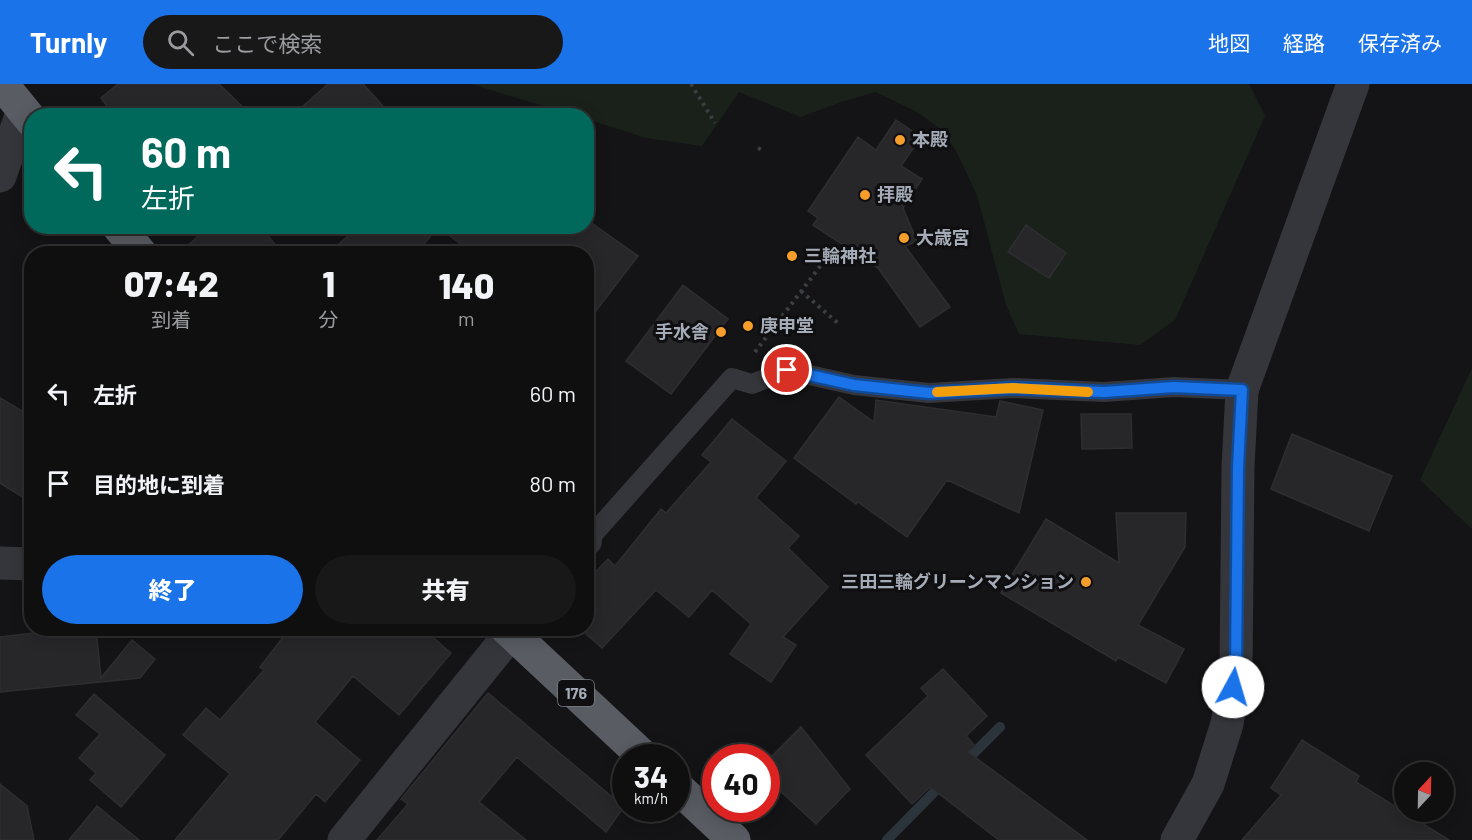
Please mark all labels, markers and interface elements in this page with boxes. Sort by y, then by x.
search box [143,15,563,69]
text: Turnly [30,25,107,59]
icon: search [164,26,197,59]
text: ここで検索 [212,30,322,56]
text: 地図 [1208,30,1250,55]
text: 経路 [1283,30,1325,55]
text: 保存済み [1358,30,1442,55]
text: 60 m [141,126,231,176]
place label: 本殿 [912,128,948,150]
icon: left [42,132,120,210]
marker: 本殿 [893,133,907,147]
text: 左折 [141,181,195,213]
place label: 拝殿 [877,183,913,205]
marker: 拝殿 [858,188,872,202]
place label: 大歳宮 [916,226,970,248]
marker: 大歳宮 [897,231,911,245]
place label: 三輪神社 [804,244,876,266]
marker: 三輪神社 [785,249,799,263]
text: 07:42 [124,261,219,304]
text: 1 [322,261,335,304]
text: 140 [438,263,494,306]
text: m [458,306,475,330]
text: 到着 [151,307,191,331]
text: 分 [319,307,339,331]
place label: 庚申堂 [760,314,814,336]
marker: 庚申堂 [741,319,755,333]
place label: 手水舎 [655,320,709,342]
marker: 手水舎 [714,325,728,339]
pin [761,344,812,395]
icon: arrive [770,353,803,386]
icon: left [42,377,75,410]
text: 60 m [530,380,576,406]
text: 左折 [93,381,137,407]
icon: arrive [42,467,75,500]
text: 80 m [530,470,576,496]
text: 目的地に到着 [93,471,225,497]
button: 終了 [42,555,303,624]
button: 共有 [315,555,576,624]
place label: 三田三輪グリーンマンション [841,570,1074,592]
marker: 三田三輪グリーンマンション [1079,575,1093,589]
position arrow [1201,655,1265,719]
road number: 176 [558,680,594,706]
speed limit sign: 40 [702,744,780,822]
text: 34 [634,758,668,794]
north arrow [1394,762,1454,822]
map controls [1394,762,1454,822]
text: km/h [634,789,668,807]

